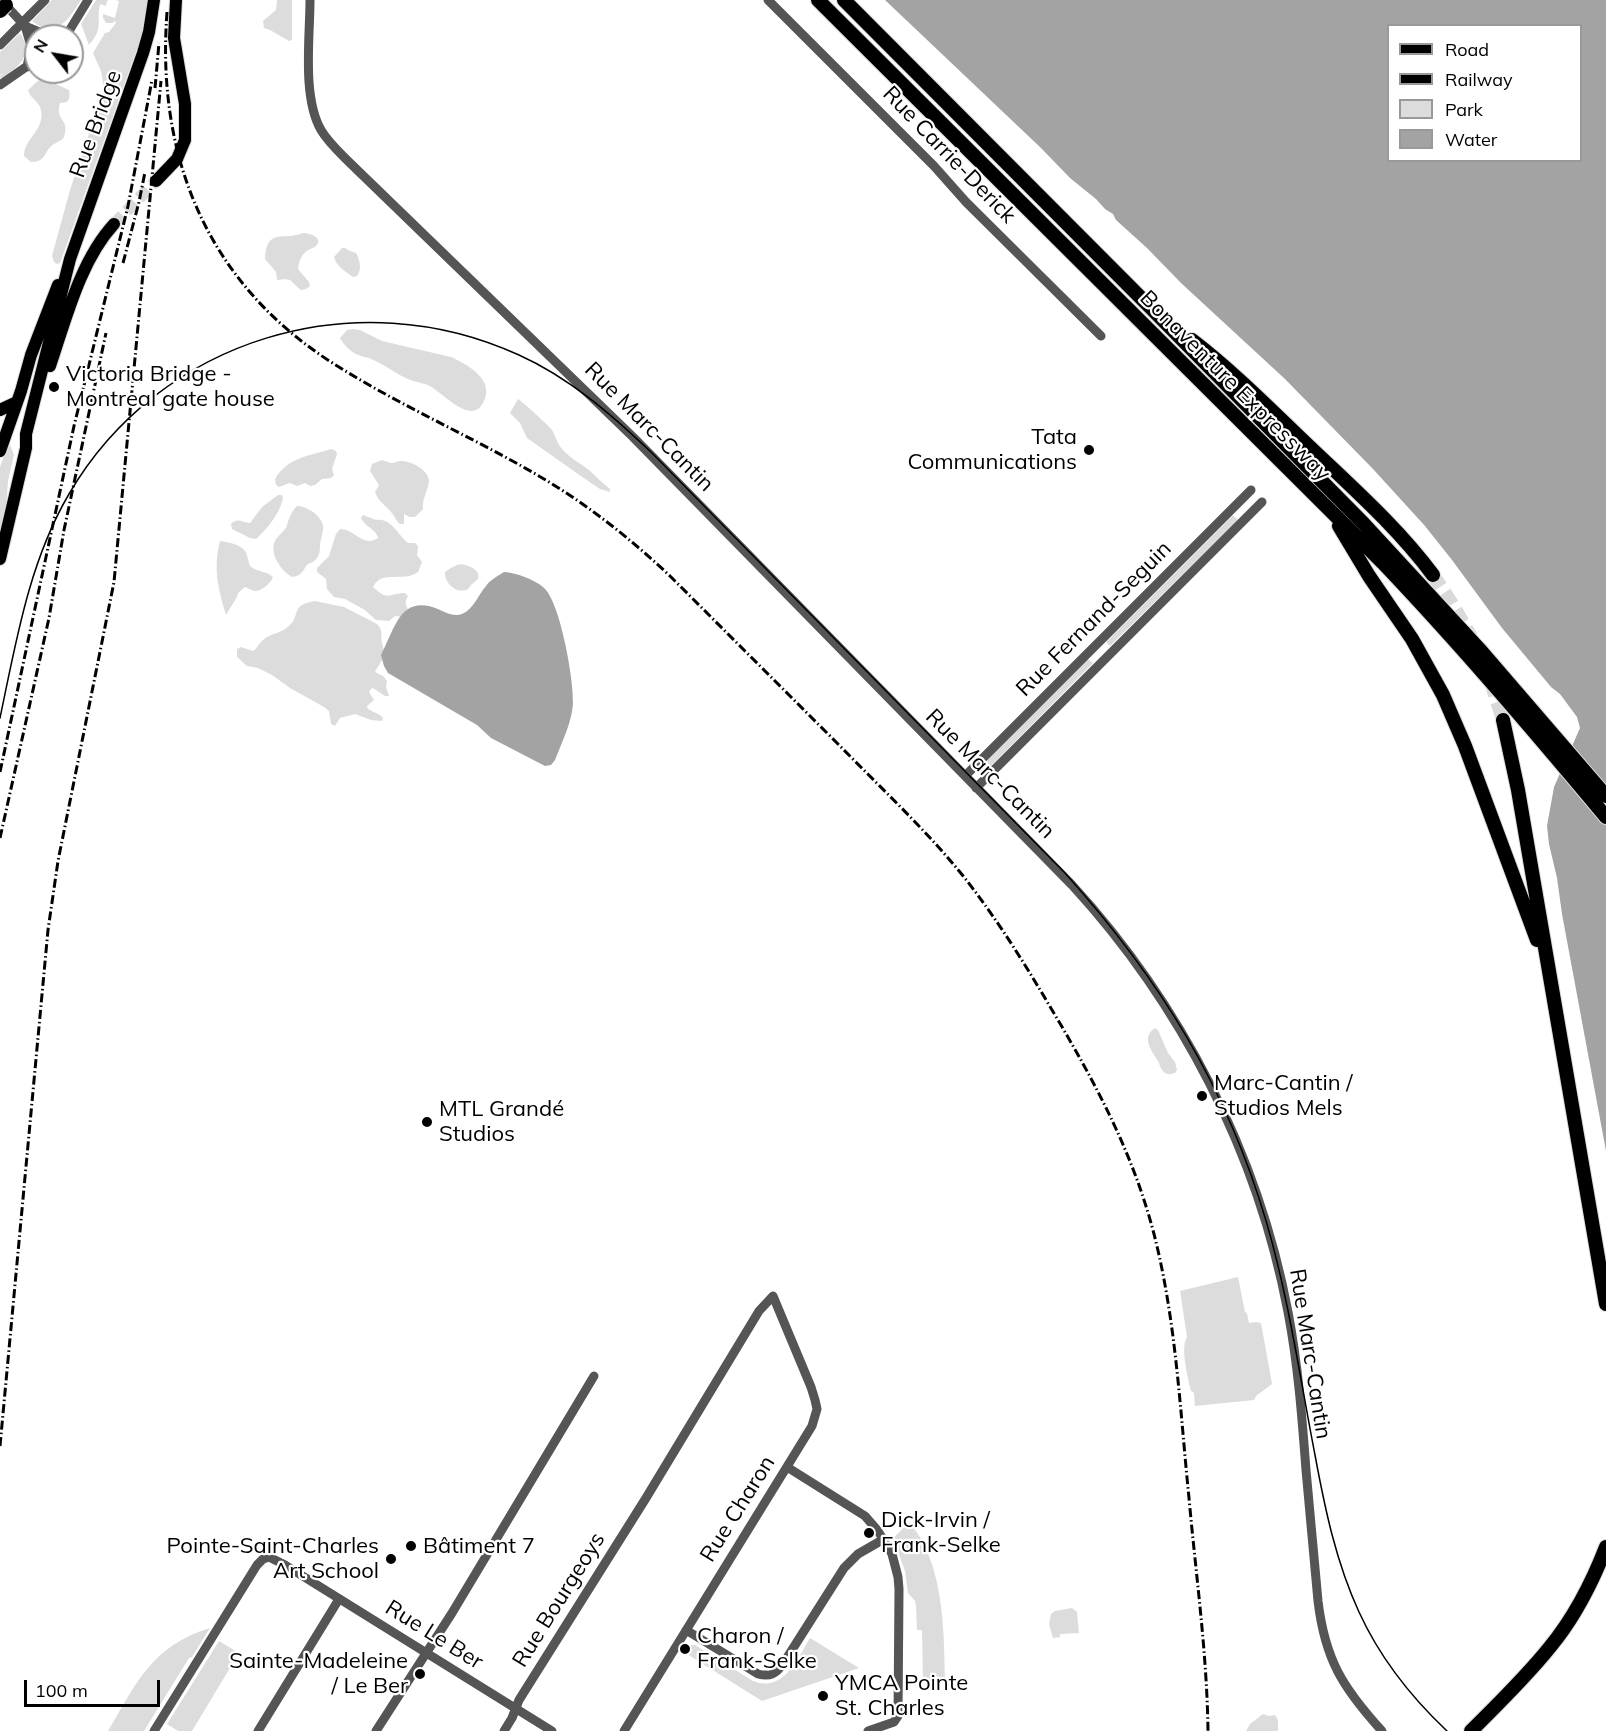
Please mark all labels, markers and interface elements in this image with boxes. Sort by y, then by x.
north arrow [24,24,84,84]
legend [1387,24,1582,162]
text: N [29,35,52,56]
text: Road [1445,38,1489,61]
street label: Rue Bridge [64,67,128,181]
text: Railway [1445,68,1513,91]
street label: Rue Carrie-Derick [877,81,1021,229]
text: Park [1445,98,1483,121]
text: Water [1445,128,1497,151]
street label: Bonaventure Expressway [1134,285,1336,487]
street label: Rue Marc-Cantin [579,357,719,497]
place label: Victoria Bridge - Montreal gate house [66,361,275,412]
marker: Victoria Bridge - Montreal gate house [47,380,61,394]
place label: Tata Communications [907,424,1077,476]
marker: Tata Communications [1082,443,1096,457]
street label: Rue Fernand-Seguin [1011,536,1177,702]
street label: Rue Marc-Cantin [920,704,1060,844]
place label: Marc-Cantin / Studios Mels [1214,1070,1353,1122]
marker: Marc-Cantin / Studios Mels [1195,1089,1209,1103]
place label: MTL Grandé Studios [439,1096,564,1148]
marker: MTL Grandé Studios [420,1115,434,1129]
street label: Rue Marc-Cantin [1283,1267,1337,1441]
street label: Rue Charon [695,1451,781,1567]
place label: Dick-Irvin / Frank-Selke [881,1507,1001,1558]
marker: Dick-Irvin / Frank-Selke [862,1526,876,1540]
street label: Rue Bourgeoys [507,1528,611,1672]
place label: Pointe-Saint-Charles Art School [167,1533,379,1585]
place label: Bâtiment 7 [423,1533,535,1559]
marker: Bâtiment 7 [404,1539,418,1553]
marker: Pointe-Saint-Charles Art School [384,1552,398,1566]
street label: Rue Le Ber [380,1595,488,1675]
place label: Charon / Frank-Selke [697,1623,817,1675]
marker: Charon / Frank-Selke [678,1642,692,1656]
place label: Sainte-Madeleine / Le Ber [229,1648,408,1700]
marker: Sainte-Madeleine / Le Ber [413,1667,427,1681]
scale bar [27,1668,164,1706]
place label: YMCA Pointe St. Charles [835,1670,968,1722]
text: 100 m [35,1679,88,1702]
marker: YMCA Pointe St. Charles [816,1689,830,1703]

